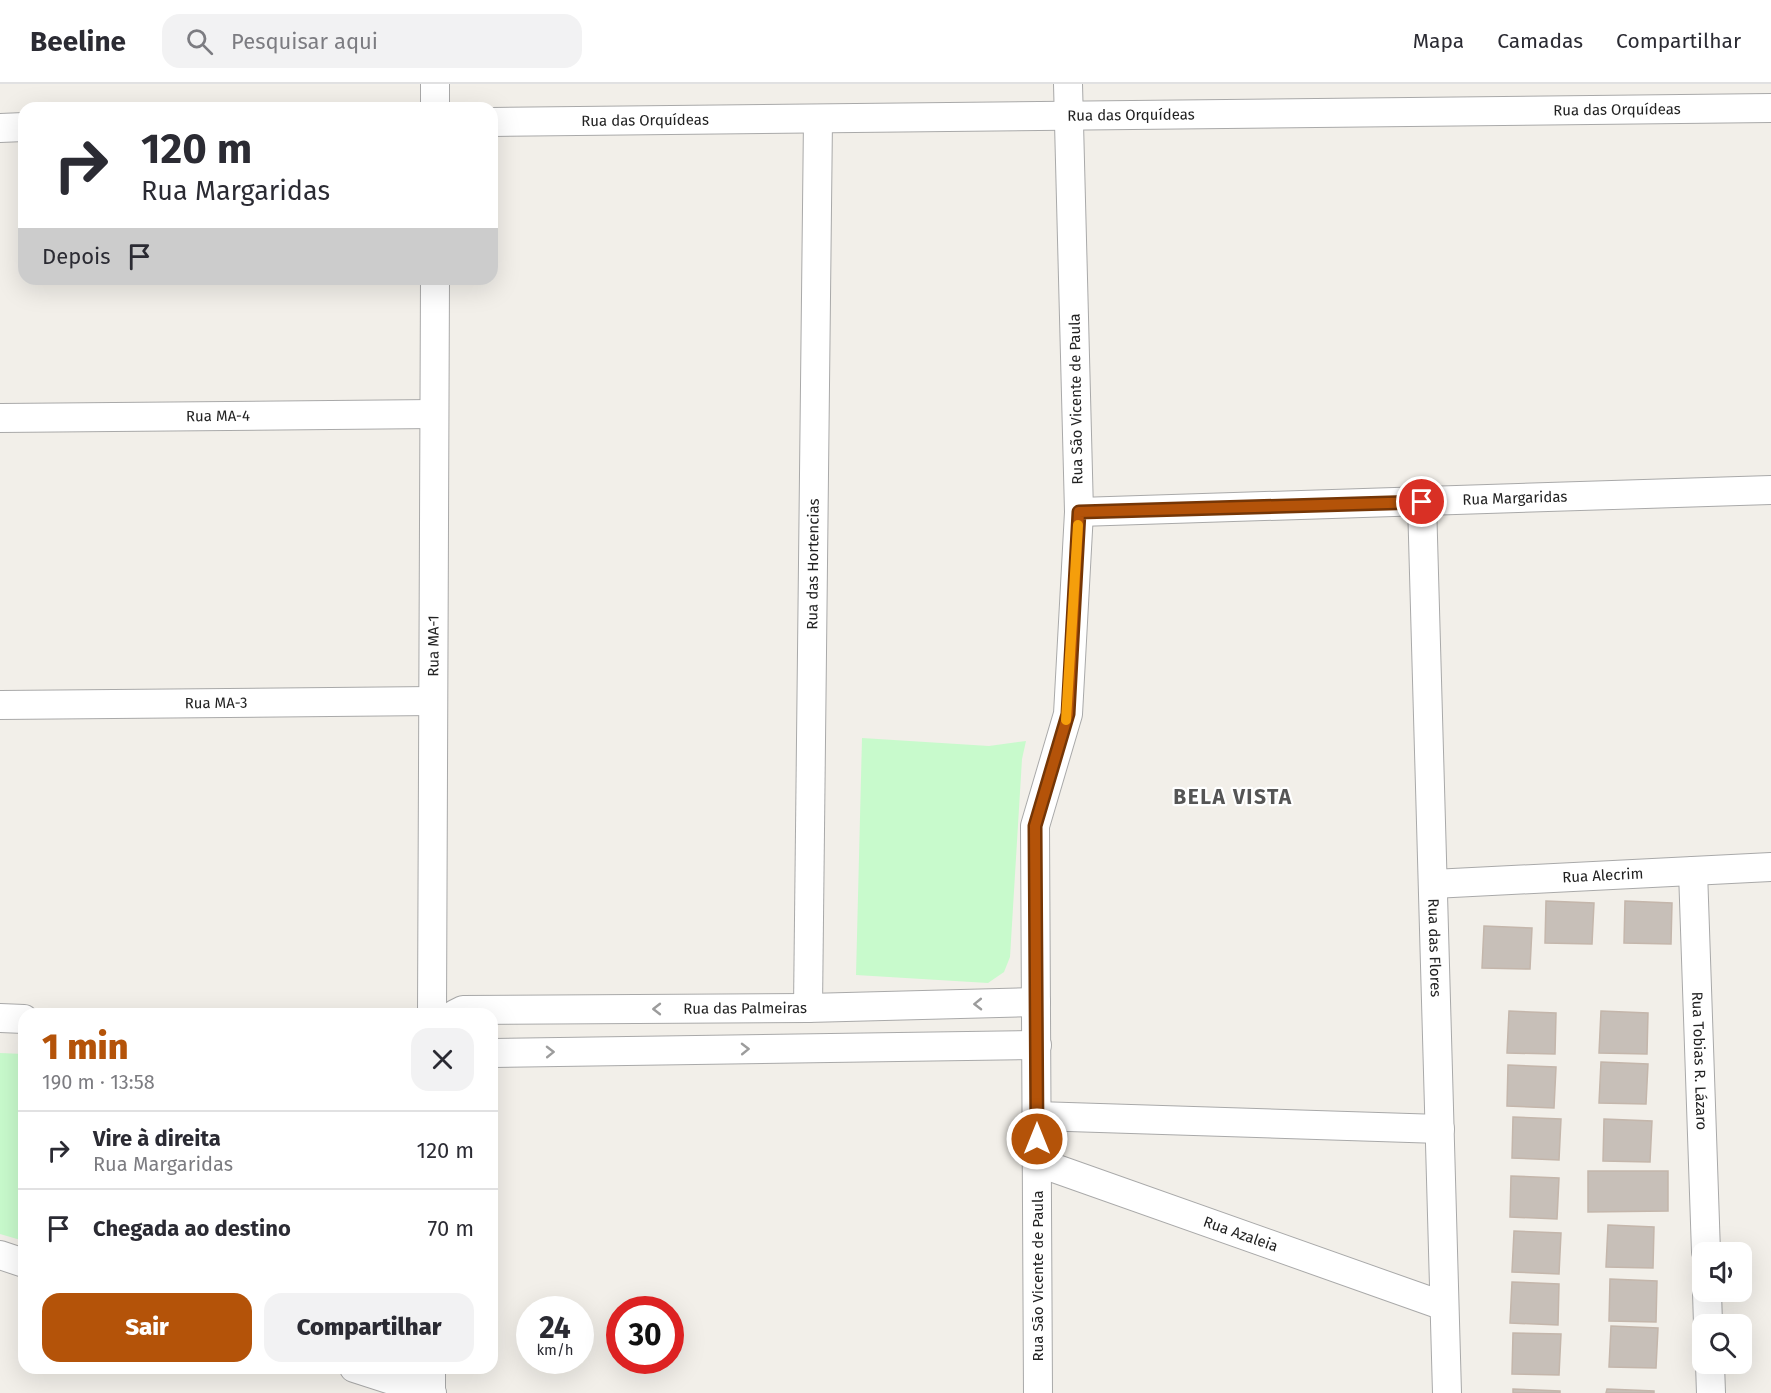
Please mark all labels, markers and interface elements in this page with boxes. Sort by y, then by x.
search box [162,14,582,68]
text: Beeline [30,25,126,58]
icon: search [183,25,216,58]
text: Pesquisar aqui [231,28,378,55]
text: Mapa [1413,28,1464,54]
text: Camadas [1497,28,1583,54]
text: Compartilhar [1616,28,1741,54]
street label: Rua das Orquídeas [1553,100,1681,119]
street label: Rua das Orquídeas [1067,105,1195,125]
street label: Rua das Orquídeas [581,111,709,130]
text: 120 m [141,124,252,174]
icon: right [42,126,120,204]
text: Rua Margaridas [141,175,330,207]
icon: arrive [123,240,156,273]
text: Depois [42,243,111,270]
street label: Rua São Vicente de Paula [1066,313,1086,485]
street label: Rua MA-4 [186,407,250,425]
pin [1396,476,1447,527]
icon: arrive [1405,485,1438,518]
street label: Rua Margaridas [1462,487,1568,509]
street label: Rua das Hortencias [803,498,823,630]
street label: Rua MA-1 [424,615,443,677]
street label: Rua MA-3 [185,694,247,712]
district label: BELA VISTA [1173,784,1293,810]
street label: Rua Alecrim [1562,864,1644,886]
street label: Rua das Flores [1424,898,1445,997]
street label: Rua Tobias R. Lázaro [1688,991,1711,1130]
one-way arrow [973,997,982,1010]
street label: Rua das Palmeiras [683,999,807,1018]
one-way arrow [652,1003,661,1015]
text: 1 min [42,1025,128,1069]
button: close [411,1028,474,1091]
one-way arrow [741,1043,750,1056]
one-way arrow [546,1046,555,1058]
text: 190 m · 13:58 [42,1070,155,1094]
position arrow [1005,1107,1069,1171]
text: Vire à direita [93,1125,221,1152]
icon: right [42,1134,75,1167]
text: 120 m [417,1137,474,1164]
text: Rua Margaridas [93,1152,233,1176]
street label: Rua São Vicente de Paula [1029,1190,1047,1362]
icon: arrive [42,1212,75,1245]
street label: Rua Azaleia [1201,1213,1280,1256]
text: Chegada ao destino [93,1215,291,1242]
text: 70 m [428,1215,474,1242]
map controls [1692,1242,1752,1374]
button: sound [1692,1242,1752,1302]
button: Sair [42,1293,252,1362]
button: Compartilhar [264,1293,474,1362]
speed limit sign: 30 [606,1296,684,1374]
text: 24 [539,1310,571,1346]
button: search [1692,1314,1752,1374]
text: km/h [536,1341,574,1359]

